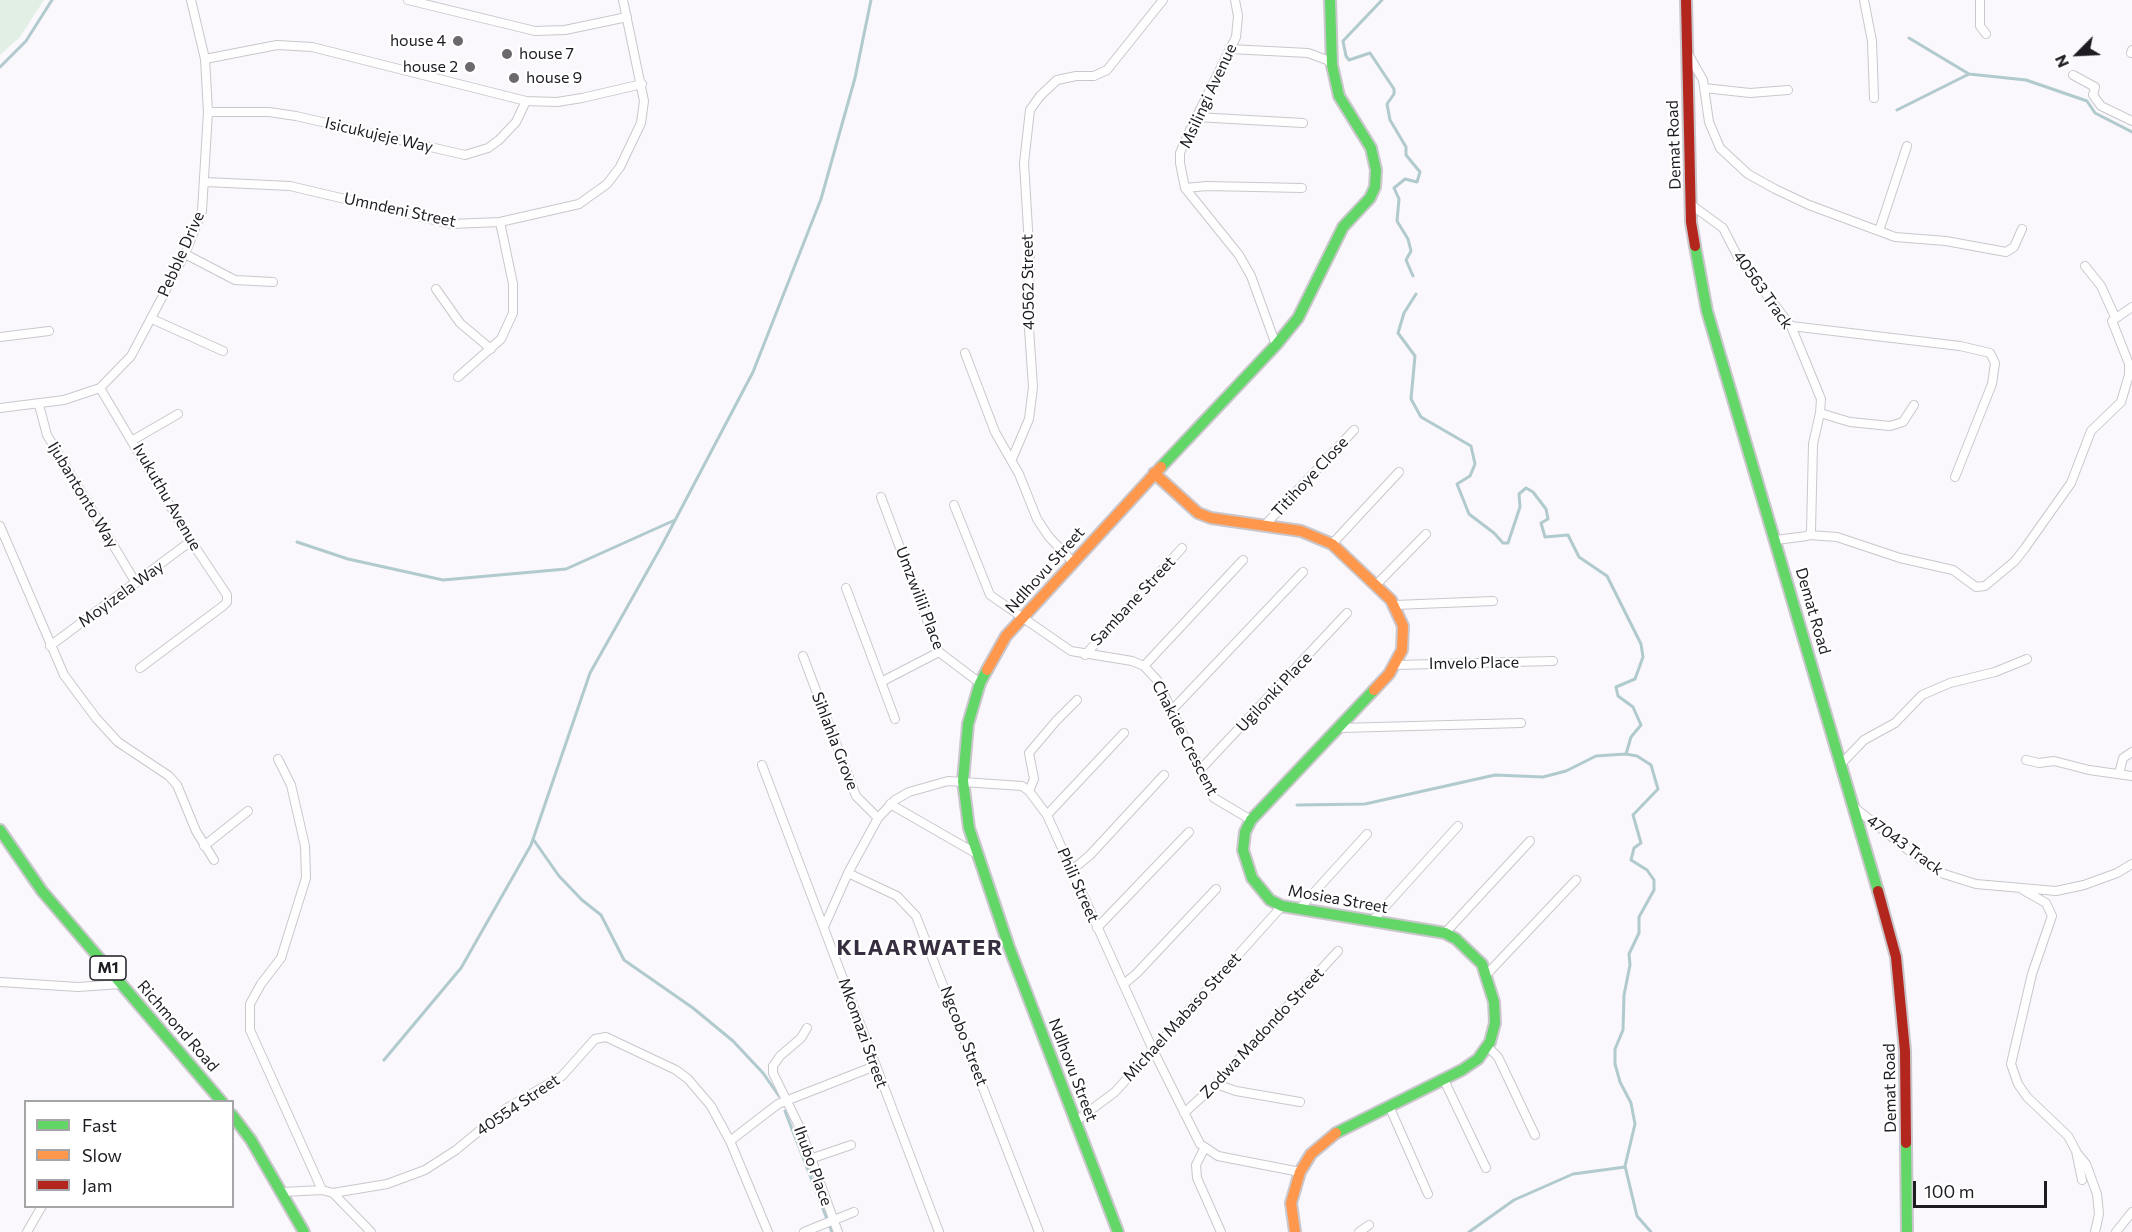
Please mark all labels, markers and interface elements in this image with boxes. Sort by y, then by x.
north arrow [2048,24,2108,84]
place label: house 4 [390,31,446,51]
marker: house 4 [451,34,465,48]
street label: Msilingi Avenue [1175,41,1241,151]
place label: house 7 [519,44,574,64]
marker: house 7 [500,47,514,61]
text: N [2050,52,2072,71]
place label: house 2 [403,57,458,77]
marker: house 2 [463,60,477,74]
place label: house 9 [526,68,582,88]
marker: house 9 [507,71,521,85]
street label: Demat Road [1663,100,1685,190]
street label: Isicukujeje Way [323,113,435,157]
street label: Umndeni Street [342,189,458,231]
street label: Pebble Drive [154,208,208,300]
street label: 40562 Street [1018,234,1038,330]
street label: 40563 Track [1729,247,1797,333]
street label: Titihoye Close [1268,433,1352,521]
street label: Ijubantonto Way [44,438,122,552]
street label: Ivukuthu Avenue [129,440,205,554]
street label: Ndlhovu Street [1001,523,1089,617]
street label: Umzwilili Place [892,544,948,652]
street label: Sambane Street [1087,552,1179,650]
street label: Moyizela Way [75,557,167,631]
street label: Demat Road [1791,565,1835,657]
street label: Ugilonki Place [1232,648,1316,736]
street label: Imvelo Place [1429,653,1519,673]
street label: Chakide Crescent [1148,677,1222,799]
street label: Sihlahla Grove [808,689,862,793]
street label: 47043 Track [1863,811,1947,879]
street label: Phili Street [1053,845,1103,925]
street label: Mosiea Street [1287,881,1389,917]
district label: KLAARWATER [836,935,1004,961]
street label: Michael Mabaso Street [1119,949,1245,1085]
road number: M1 [90,956,126,980]
street label: Zodwa Madondo Street [1196,963,1328,1103]
street label: Mkomazi Street [834,975,892,1091]
street label: Richmond Road [133,977,223,1075]
street label: Ngcobo Street [936,983,992,1089]
street label: Ndlhovu Street [1044,1016,1102,1124]
street label: Demat Road [1880,1043,1900,1133]
street label: 40554 Street [473,1070,563,1140]
legend [24,1100,234,1208]
text: Fast [82,1114,117,1136]
street label: Ihubo Place [790,1123,836,1209]
text: Slow [82,1144,122,1166]
scale bar [1916,1169,2050,1207]
text: Jam [82,1174,112,1196]
text: 100 m [1924,1180,1974,1202]

